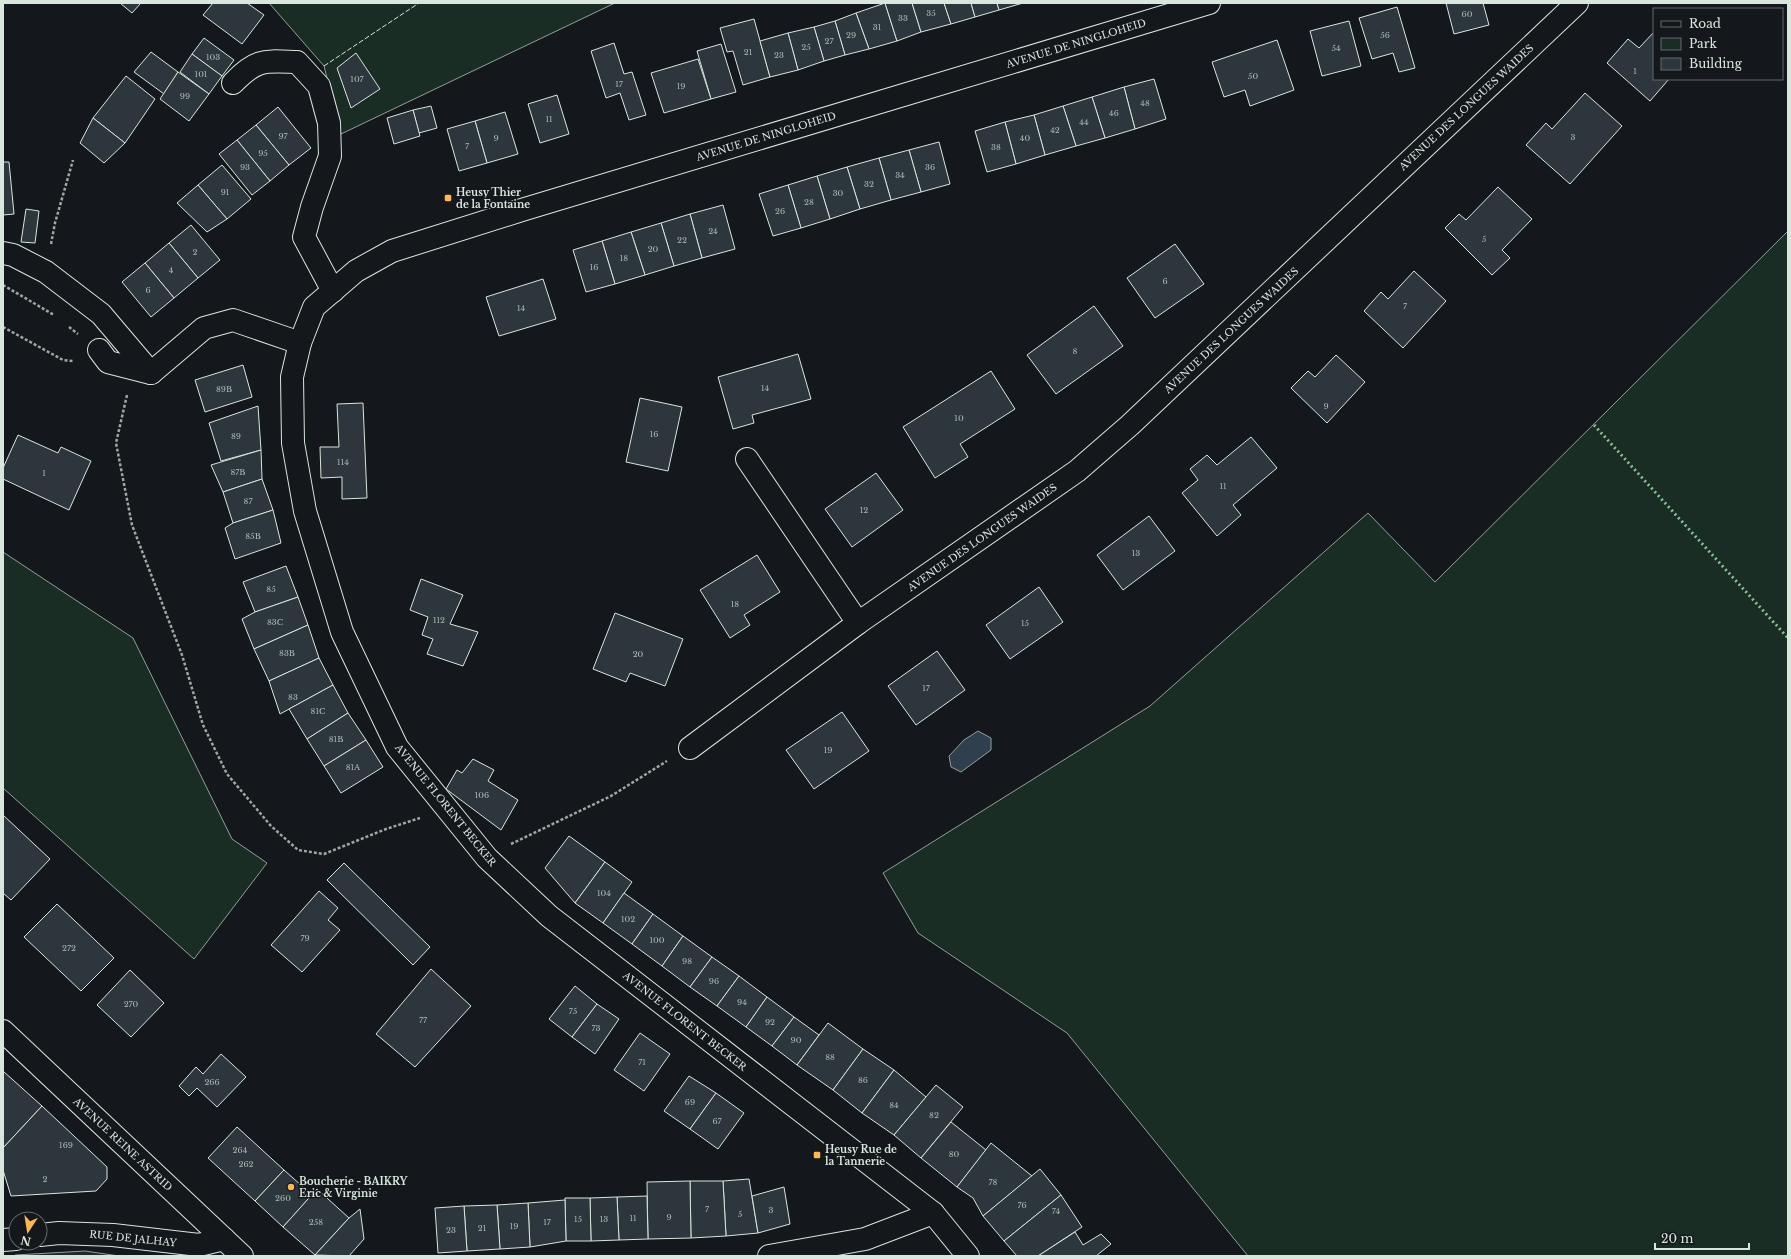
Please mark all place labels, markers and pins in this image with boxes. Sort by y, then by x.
place label: Heusy Thier de la Fontaine [456,186,530,211]
marker: Heusy Thier de la Fontaine [443,193,453,203]
place label: Heusy Rue de la Tannerie [825,1143,897,1168]
marker: Heusy Rue de la Tannerie [812,1150,822,1160]
place label: Boucherie - BAIKRY Eric & Virginie [299,1175,408,1200]
marker: Boucherie - BAIKRY Eric & Virginie [286,1182,296,1192]

